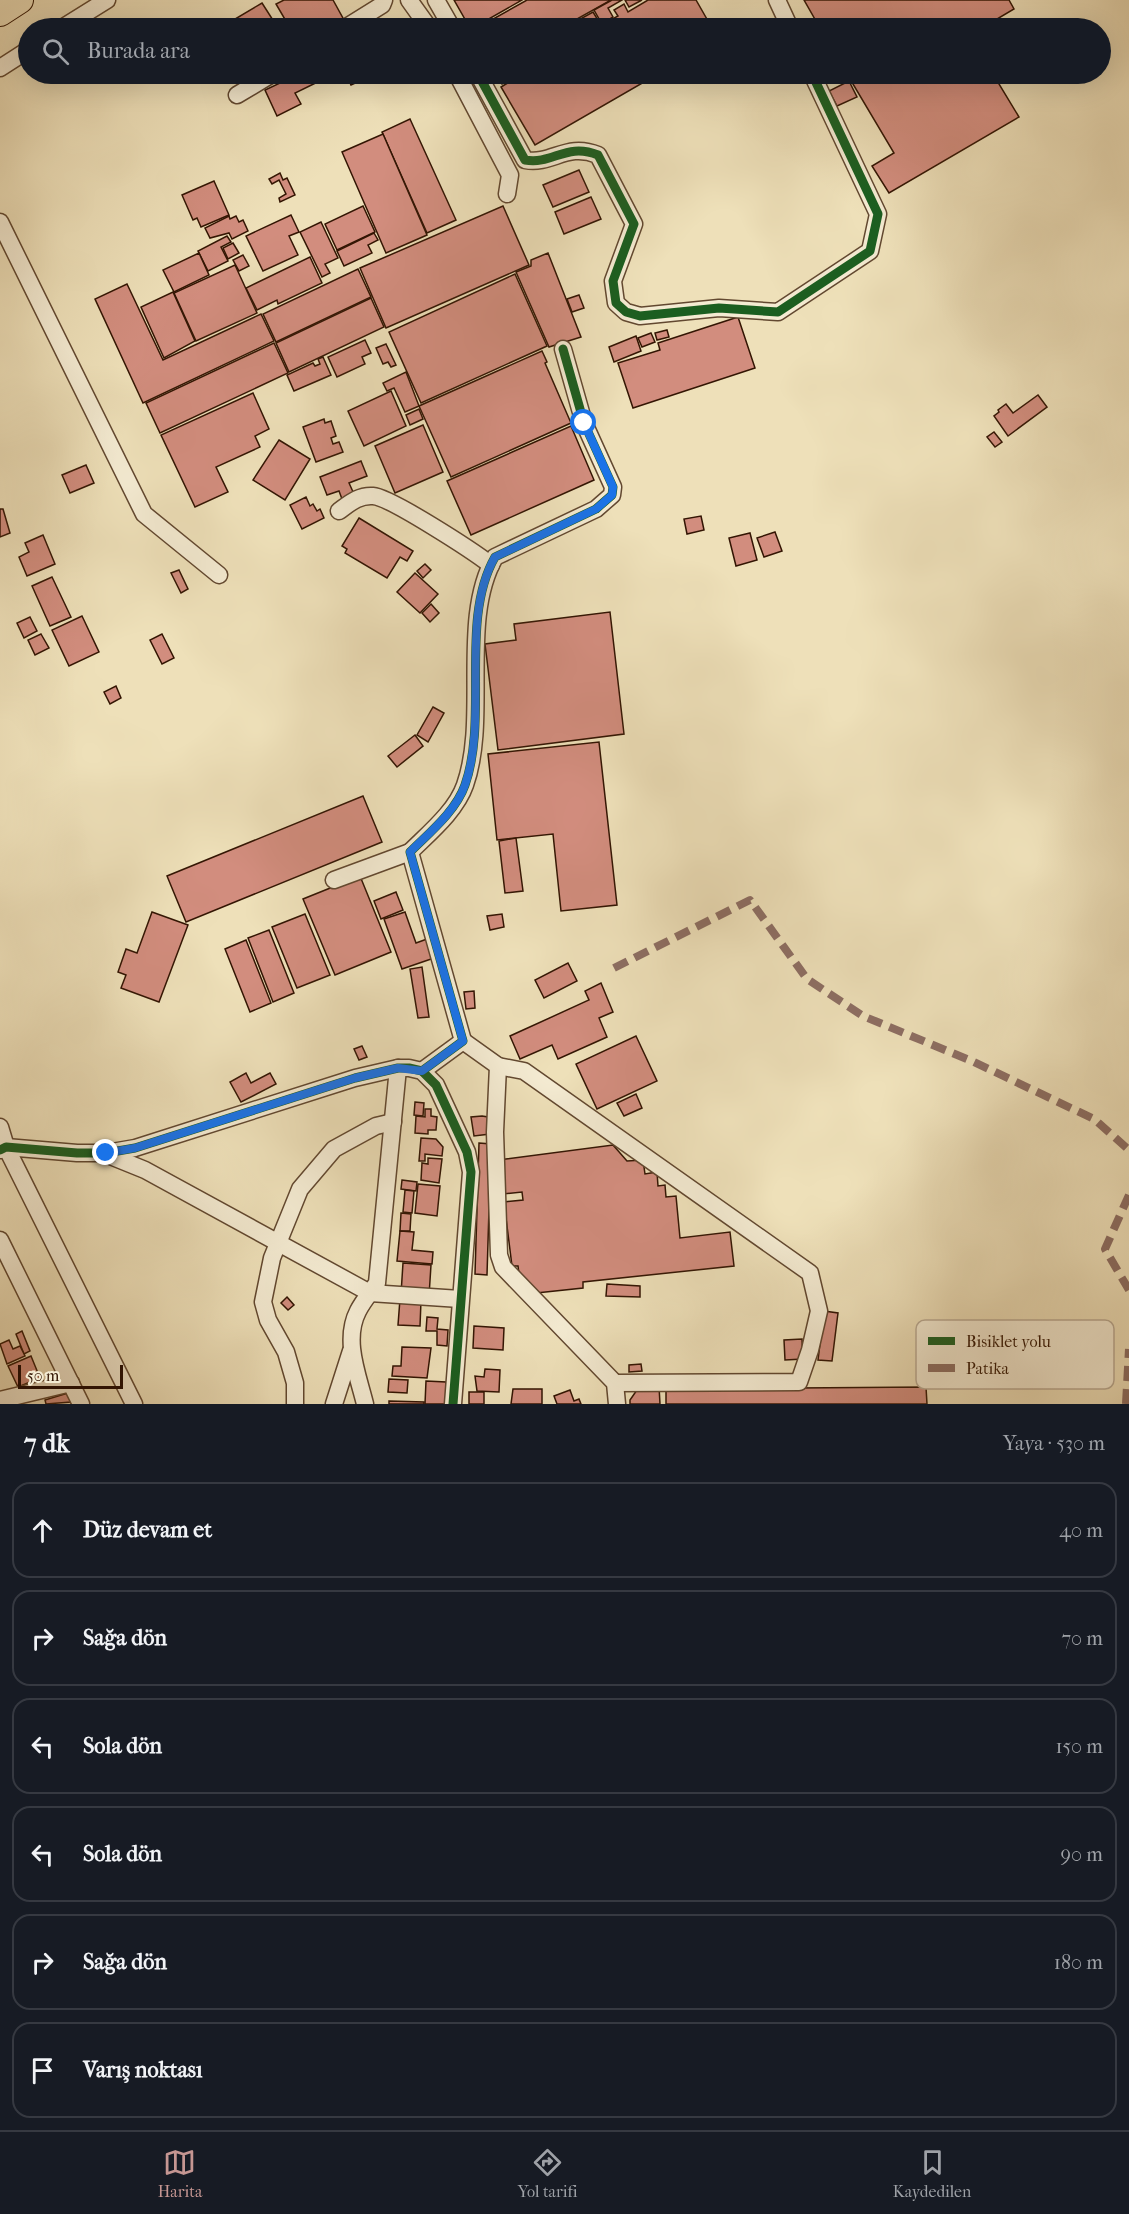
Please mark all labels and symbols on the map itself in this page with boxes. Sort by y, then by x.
route start [570,409,596,435]
route end [92,1139,118,1165]
legend [916,1320,1114,1389]
text: Bisiklet yolu [966,1332,1051,1351]
text: Patika [966,1359,1010,1378]
scale bar [18,1362,123,1390]

